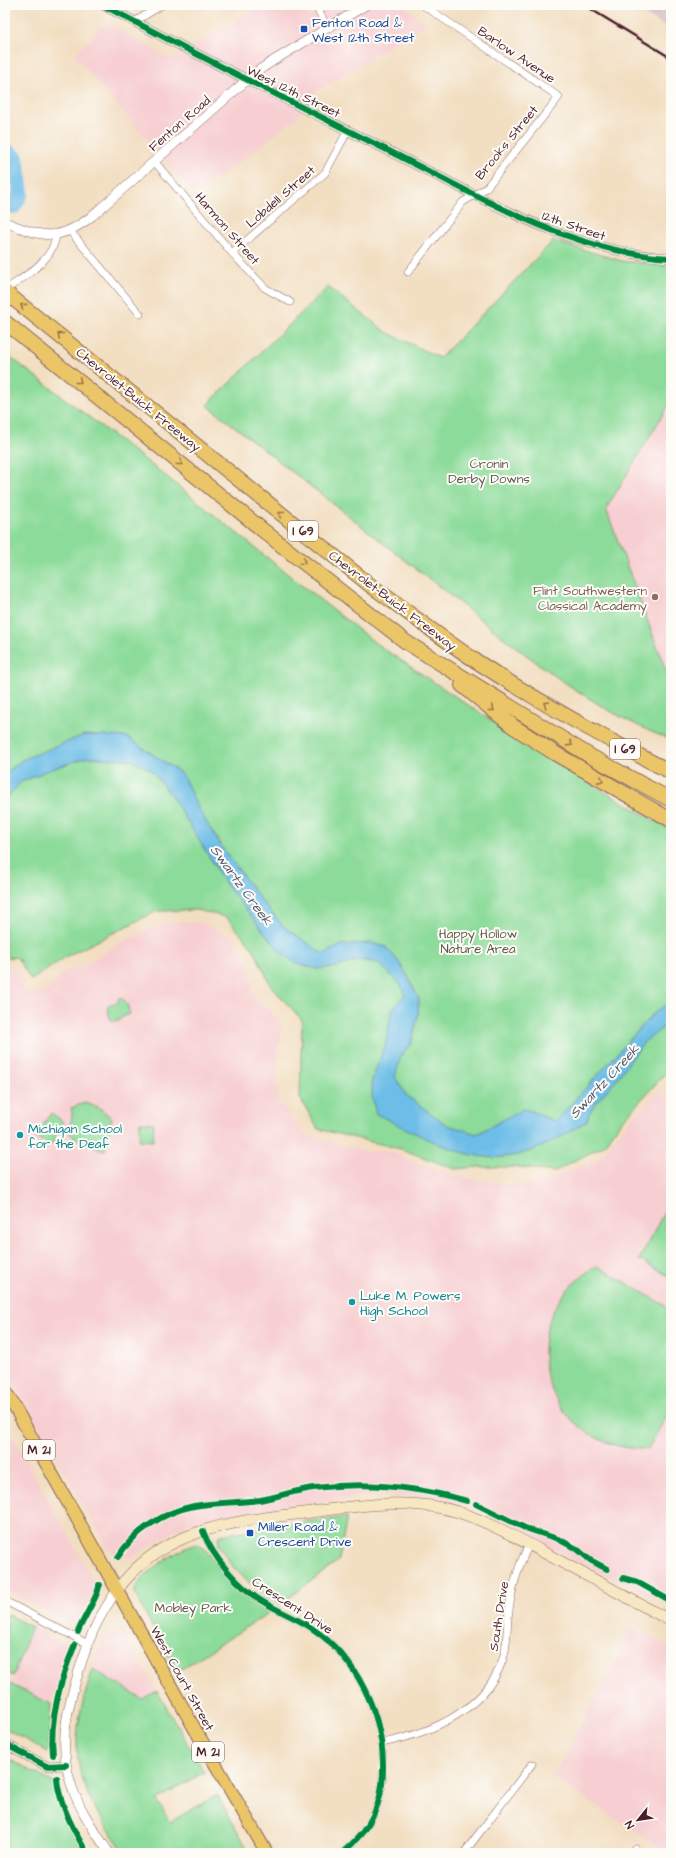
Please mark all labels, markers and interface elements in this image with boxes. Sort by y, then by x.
place label: Fenton Road & West 12th Street [312,14,415,47]
street label: Barlow Avenue [474,22,559,88]
marker: Fenton Road & West 12th Street [299,24,309,34]
street label: West 12th Street [244,61,344,123]
street label: Fenton Road [145,92,215,156]
street label: Brooks Street [471,101,543,184]
street label: Lobdell Street [242,161,320,232]
street label: Harmon Street [191,188,264,269]
street label: 12th Street [539,207,609,245]
one-way arrow [21,304,28,311]
one-way arrow [58,333,65,340]
street label: Chevrolet-Buick Freeway [71,344,205,457]
one-way arrow [74,376,81,383]
park label: Cronin Derby Downs [448,455,530,489]
one-way arrow [175,458,182,465]
one-way arrow [279,511,286,518]
road number: I 69 [288,521,318,541]
street label: Chevrolet-Buick Freeway [324,547,460,656]
one-way arrow [298,557,305,564]
place label: Flint Southwestern Classical Academy [533,582,647,616]
marker: Flint Southwestern Classical Academy [650,592,660,602]
one-way arrow [543,701,550,708]
one-way arrow [487,705,494,712]
one-way arrow [566,739,573,746]
road number: I 69 [610,739,640,759]
one-way arrow [596,776,604,783]
water label: Swartz Creek [205,841,277,930]
park label: Happy Hollow Nature Area [439,925,517,958]
water label: Swartz Creek [565,1040,645,1123]
place label: Michigan School for the Deaf [28,1120,122,1153]
marker: Michigan School for the Deaf [15,1130,25,1140]
place label: Luke M. Powers High School [360,1287,461,1321]
marker: Luke M. Powers High School [347,1297,357,1307]
road number: M 21 [23,1440,55,1460]
place label: Miller Road & Crescent Drive [258,1518,352,1551]
marker: Miller Road & Crescent Drive [245,1528,255,1538]
street label: Crescent Drive [248,1573,337,1639]
street label: South Drive [485,1580,513,1652]
park label: Mobley Park [155,1599,231,1618]
street label: West Court Street [146,1623,219,1735]
road number: M 21 [192,1742,224,1762]
north arrow [618,1800,658,1840]
text: N [622,1818,638,1831]

